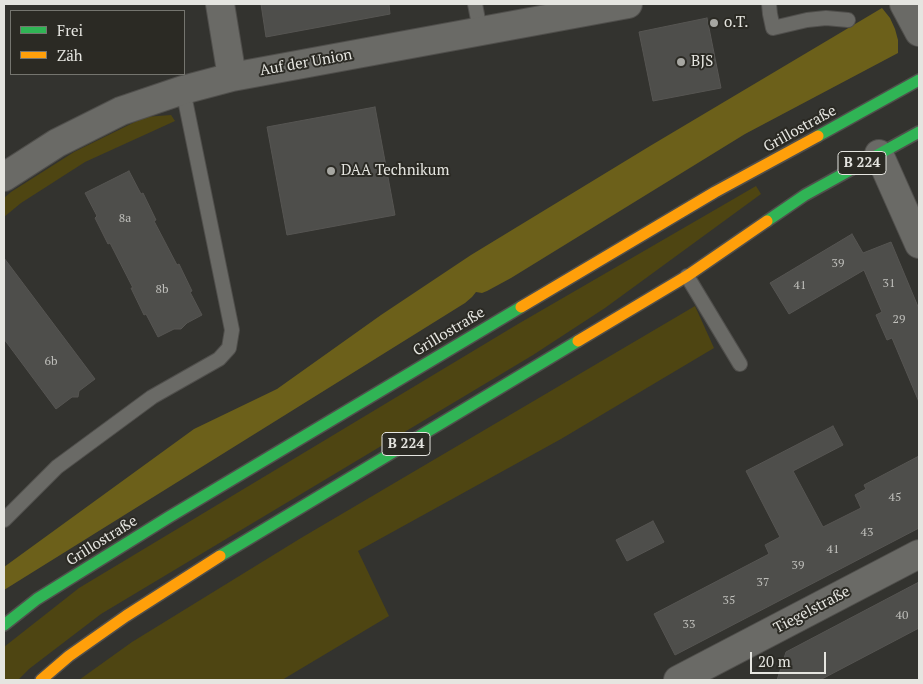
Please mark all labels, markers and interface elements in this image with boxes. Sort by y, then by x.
legend [10,10,185,75]
place label: o.T. [724,14,748,32]
marker: o.T. [708,17,720,29]
text: Frei [57,20,83,40]
text: Zäh [57,45,83,65]
street label: Auf der Union [258,46,354,80]
place label: BJS [691,53,713,71]
marker: BJS [675,56,687,68]
street label: Grillostraße [760,102,840,156]
road number: B 224 [838,152,886,174]
place label: DAA Technikum [341,162,449,180]
marker: DAA Technikum [325,165,337,177]
house number: 8a [119,212,131,226]
house number: 39 [832,257,844,271]
house number: 31 [883,277,895,291]
house number: 41 [794,279,806,293]
house number: 8b [156,283,168,297]
street label: Grillostraße [410,304,488,360]
house number: 29 [893,313,905,327]
house number: 6b [45,355,57,369]
road number: B 224 [382,432,430,456]
house number: 45 [889,491,901,505]
street label: Grillostraße [63,512,141,570]
house number: 43 [861,526,873,540]
house number: 41 [827,543,839,557]
house number: 39 [792,559,804,573]
house number: 37 [757,576,769,590]
street label: Tiegelstraße [771,582,853,638]
house number: 35 [723,594,735,608]
house number: 40 [896,609,908,623]
house number: 33 [683,618,695,632]
scale bar [753,642,829,674]
text: 20 m [758,651,791,671]

